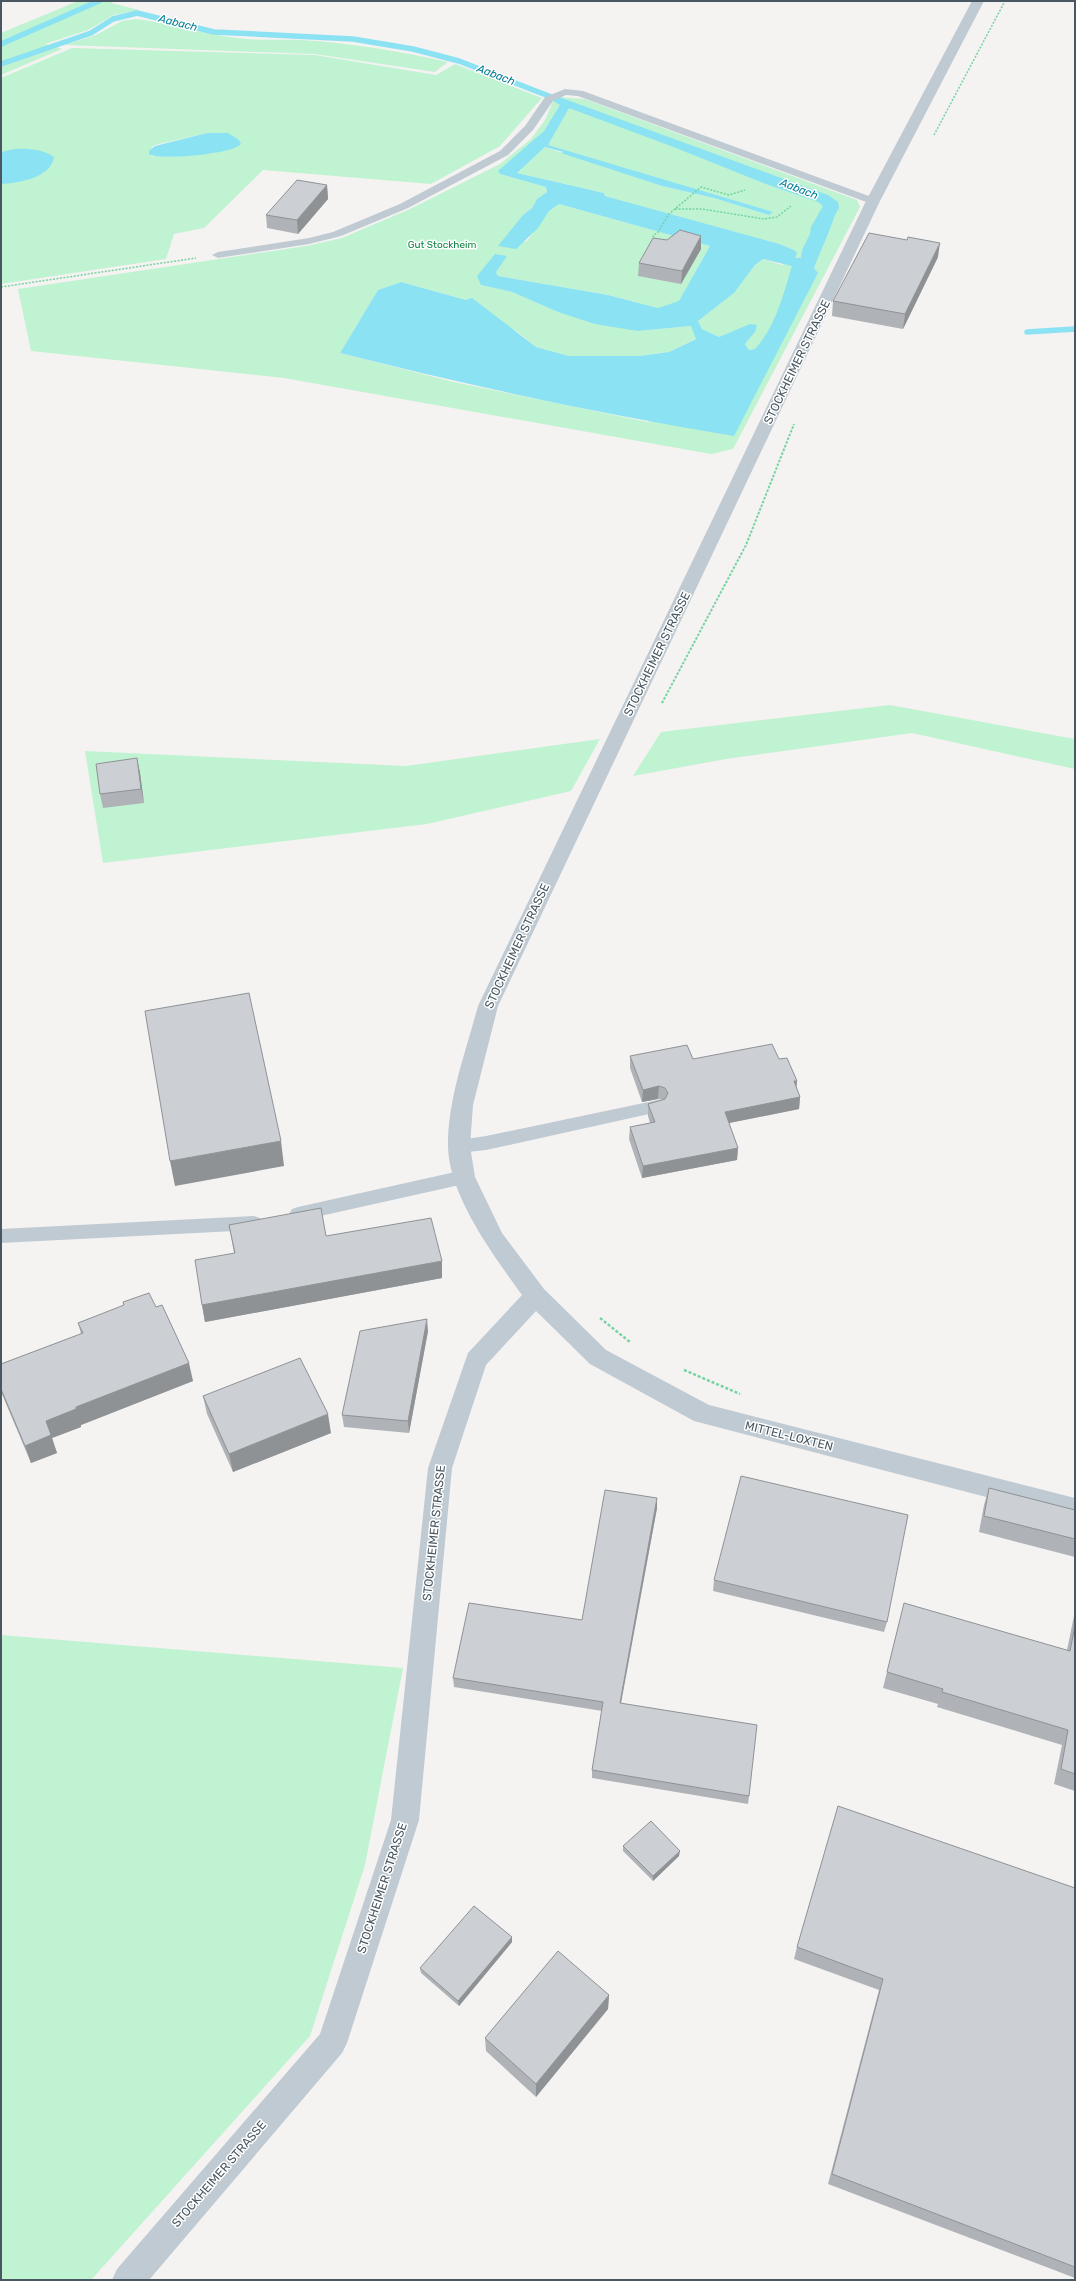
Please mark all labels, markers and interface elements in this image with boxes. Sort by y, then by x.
water label: Aabach [156,12,199,34]
water label: Aabach [474,61,517,88]
water label: Aabach [777,175,820,202]
park label: Gut Stockheim [408,239,476,251]
street label: STOCKHEIMER STRASSE [761,298,833,426]
street label: STOCKHEIMER STRASSE [621,590,693,718]
street label: STOCKHEIMER STRASSE [482,881,552,1011]
street label: MITTEL-LOXTEN [743,1418,835,1454]
street label: STOCKHEIMER STRASSE [420,1464,448,1602]
street label: STOCKHEIMER STRASSE [354,1821,410,1955]
street label: STOCKHEIMER STRASSE [169,2118,269,2230]

